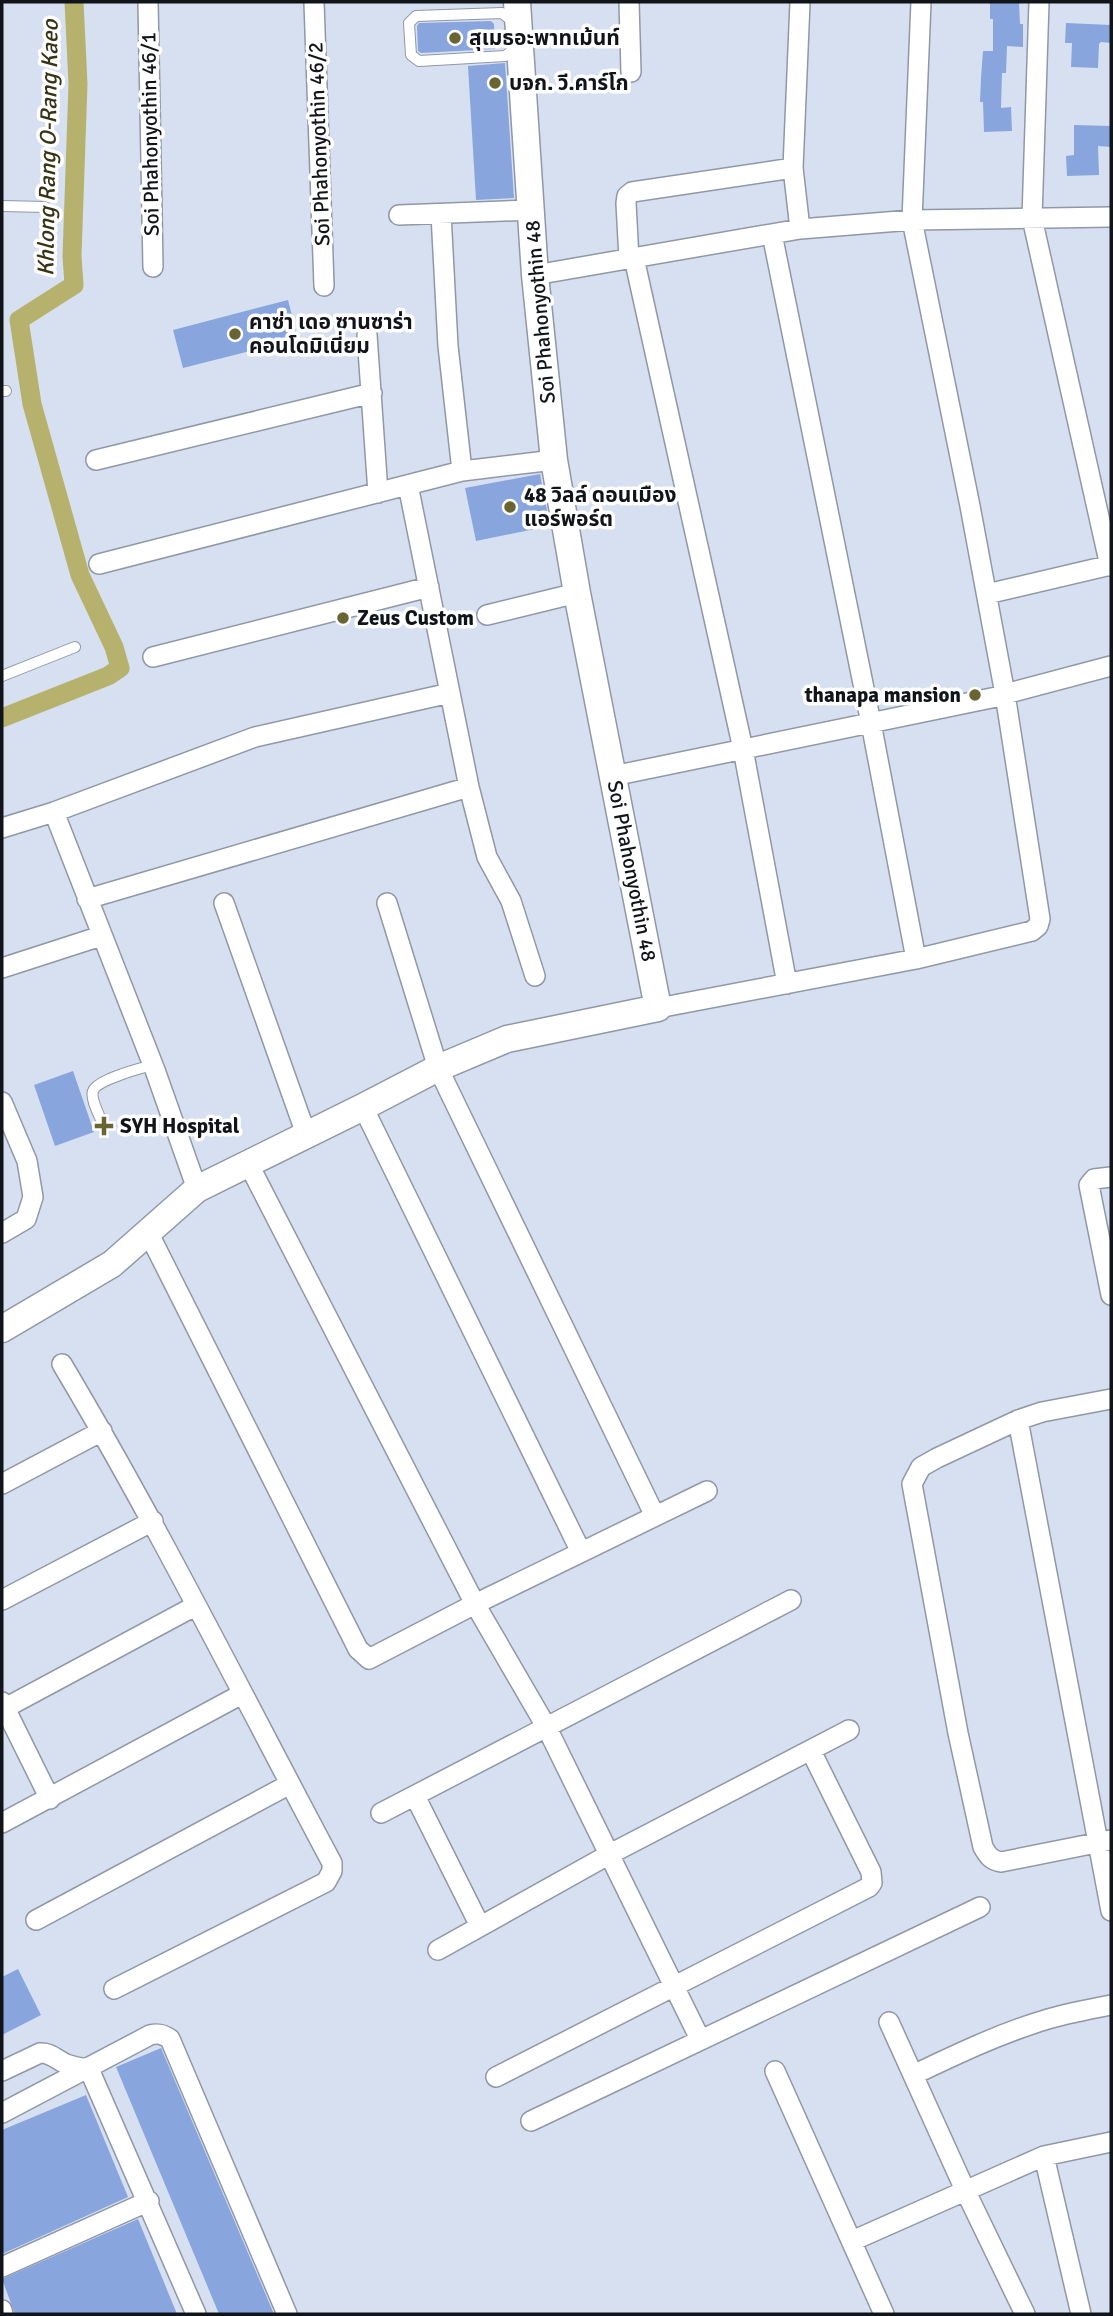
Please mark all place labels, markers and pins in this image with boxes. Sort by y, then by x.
place label: สุเมธอะพาทเม้นท์ [469,25,620,51]
marker: สุเมธอะพาทเม้นท์ [447,30,463,46]
place label: บจก. วี.คาร์โก [509,70,629,96]
marker: บจก. วี.คาร์โก [487,75,503,91]
place label: คาซ่า เดอ ซานซาร่า คอนโดมิเนี่ยม [249,309,413,359]
marker: คาซ่า เดอ ซานซาร่า คอนโดมิเนี่ยม [227,326,243,342]
place label: 48 วิลล์ ดอนเมือง แอร์พอร์ต [524,482,676,532]
marker: 48 วิลล์ ดอนเมือง แอร์พอร์ต [502,499,518,515]
place label: Zeus Custom [357,605,474,631]
marker: Zeus Custom [335,610,351,626]
place label: thanapa mansion [804,682,961,708]
marker: thanapa mansion [967,687,983,703]
place label: SYH Hospital [120,1113,240,1139]
marker: SYH Hospital [94,1116,114,1136]

